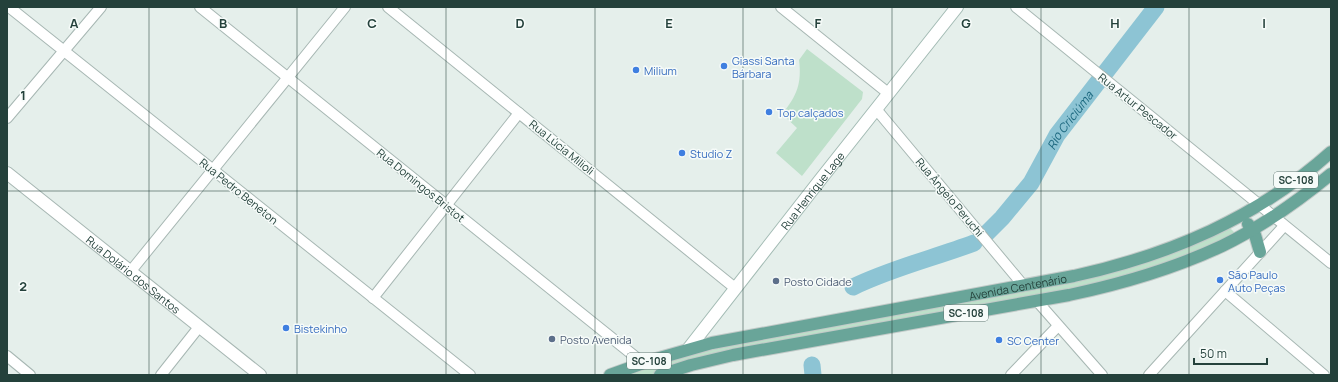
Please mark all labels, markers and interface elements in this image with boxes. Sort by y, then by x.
text: A [70,14,79,32]
text: B [219,14,227,32]
text: C [367,14,377,32]
text: D [515,14,525,32]
text: E [665,14,673,32]
text: F [815,14,822,32]
text: G [961,14,971,32]
text: H [1110,14,1120,32]
text: I [1262,14,1266,32]
place label: Giassi Santa Bárbara [732,53,795,81]
marker: Giassi Santa Bárbara [719,61,729,71]
place label: Milium [644,63,677,78]
marker: Milium [631,65,641,75]
street label: Rua Artur Pescador [1095,69,1181,143]
text: 1 [20,86,26,104]
water label: Rio Criciúma [1042,86,1097,152]
place label: Top calçados [777,105,844,120]
marker: Top calçados [764,107,774,117]
street label: Rua Lúcia Milioli [526,116,598,178]
street label: Rua Domingos Bristot [374,145,468,225]
place label: Studio Z [690,146,733,161]
marker: Studio Z [677,148,687,158]
street label: Rua Henrique Lage [777,148,848,232]
street label: Rua Pedro Beneton [197,155,281,227]
street label: Rua Ângelo Peruchi [913,155,987,239]
road number: SC-108 [1274,172,1318,188]
street label: Rua Dolário dos Santos [83,232,184,316]
place label: São Paulo Auto Peças [1228,267,1286,295]
street label: Avenida Centenário [968,270,1068,303]
place label: Posto Cidade [784,274,852,289]
marker: São Paulo Auto Peças [1215,275,1225,285]
marker: Posto Cidade [771,276,781,286]
text: 2 [19,277,27,295]
road number: SC-108 [944,305,988,321]
place label: Bistekinho [294,321,348,336]
marker: Bistekinho [281,323,291,333]
place label: Posto Avenida [560,332,632,347]
place label: SC Center [1007,333,1059,348]
marker: Posto Avenida [547,334,557,344]
marker: SC Center [994,335,1004,345]
scale bar [1194,340,1267,366]
text: 50 m [1200,345,1227,362]
road number: SC-108 [627,353,671,369]

